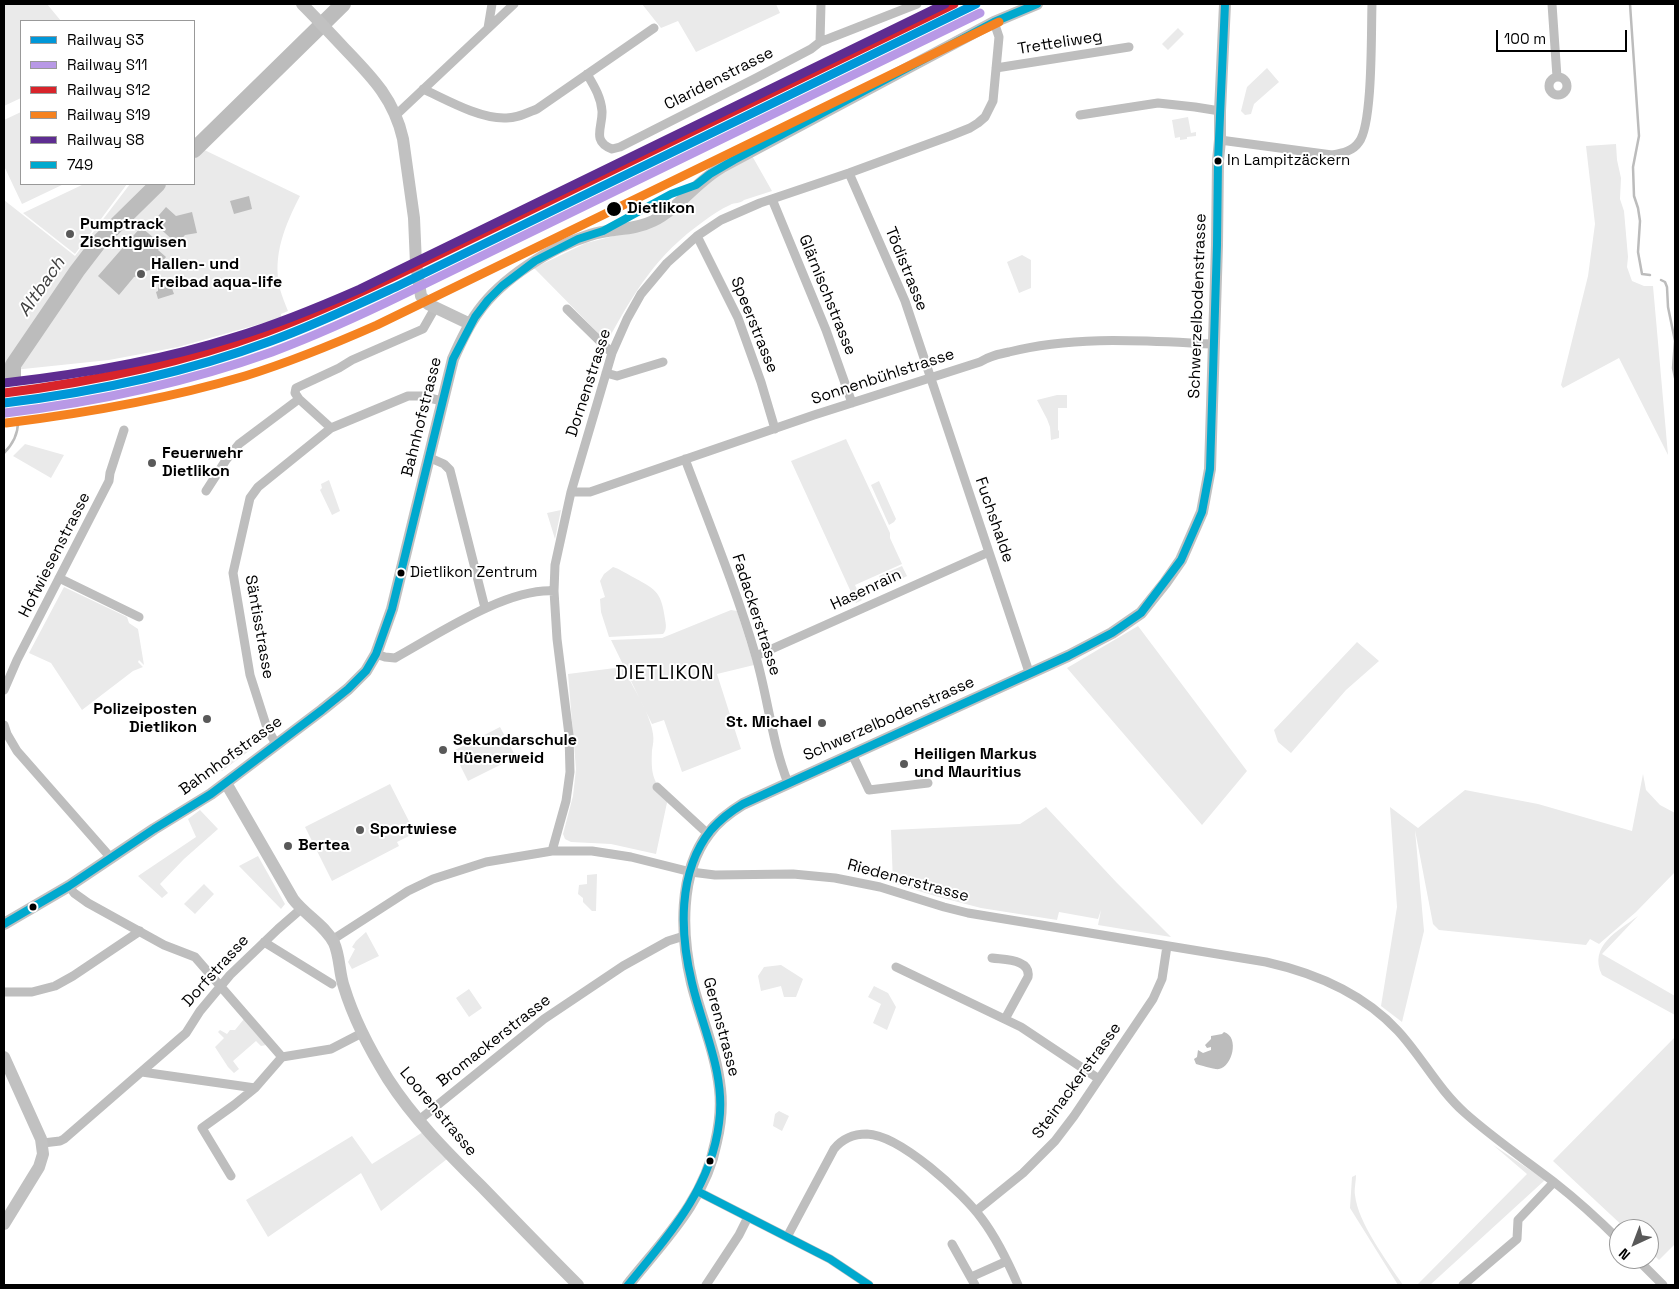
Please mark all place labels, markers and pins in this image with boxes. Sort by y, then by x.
place label: In Lampitzäckern [1227,152,1350,170]
marker: In Lampitzäckern [1213,156,1223,166]
place label: Dietlikon [627,199,695,219]
marker: Dietlikon [605,200,623,218]
place label: Pumptrack Zischtigwisen [80,215,187,253]
marker: Pumptrack Zischtigwisen [64,228,76,240]
place label: Hallen- und Freibad aqua-life [151,255,282,293]
marker: Hallen- und Freibad aqua-life [135,268,147,280]
place label: Feuerwehr Dietlikon [162,444,243,482]
marker: Feuerwehr Dietlikon [146,457,158,469]
place label: Dietlikon Zentrum [410,564,537,582]
marker: Dietlikon Zentrum [396,568,406,578]
place label: Polizeiposten Dietlikon [93,700,197,738]
marker: Polizeiposten Dietlikon [201,713,213,725]
place label: St. Michael [726,713,812,733]
marker: St. Michael [816,717,828,729]
place label: Sekundarschule Hüenerweid [453,731,577,769]
marker: Sekundarschule Hüenerweid [437,744,449,756]
place label: Heiligen Markus und Mauritius [914,745,1037,783]
marker: Heiligen Markus und Mauritius [898,758,910,770]
place label: Sportwiese [370,820,457,840]
marker: Sportwiese [354,824,366,836]
place label: Bertea [298,836,350,856]
marker: Bertea [282,840,294,852]
unlabelled marker [28,902,38,912]
unlabelled marker [705,1156,715,1166]

